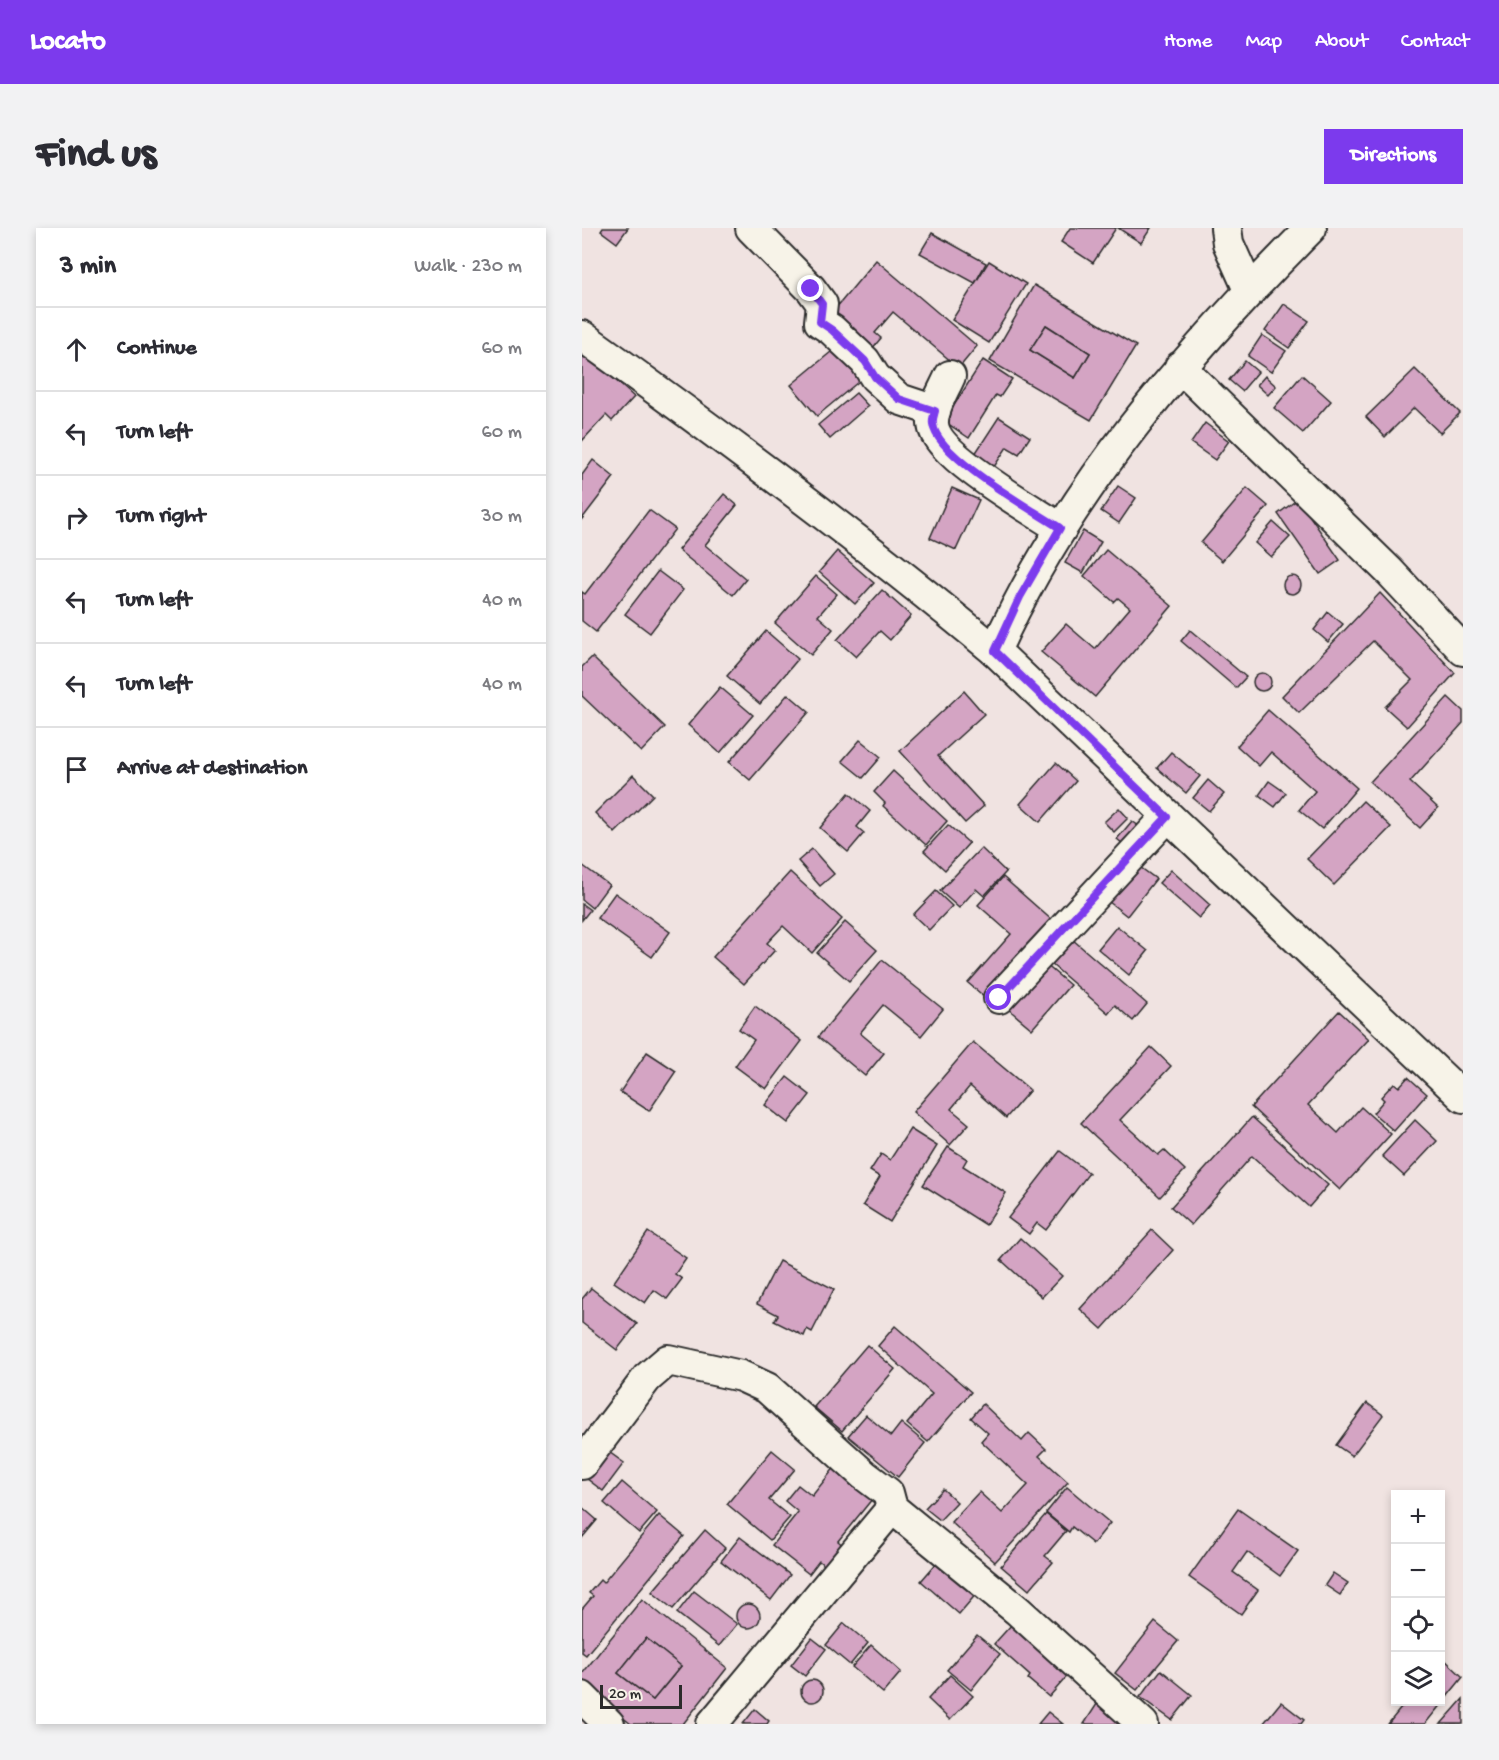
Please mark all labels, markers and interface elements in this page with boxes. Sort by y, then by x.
text: Locato [30,26,106,59]
text: Home [1164,30,1212,55]
text: Map [1245,30,1282,55]
text: About [1315,30,1368,55]
text: Contact [1401,30,1469,55]
button: Directions [1324,129,1463,184]
text: Find us [36,132,156,181]
text: 3 min [60,252,116,283]
text: Walk · 230 m [414,256,522,279]
route end [797,275,823,301]
icon: ahead [60,333,93,366]
text: Continue [117,336,197,362]
text: 60 m [482,338,522,361]
icon: left [60,417,93,450]
text: Turn left [117,420,191,446]
text: 60 m [482,422,522,445]
icon: right [60,501,93,534]
text: Turn right [117,504,205,530]
text: 30 m [481,506,522,529]
icon: left [60,585,93,618]
text: Turn left [117,588,191,614]
text: 40 m [482,590,522,613]
icon: left [60,669,93,702]
text: Turn left [117,672,191,698]
text: 40 m [482,674,522,697]
icon: arrive [60,753,93,786]
text: Arrive at destination [117,756,307,782]
route start [985,984,1011,1010]
map controls [1391,1490,1445,1706]
button: + [1391,1490,1445,1544]
button: − [1391,1544,1445,1598]
button: locate [1391,1598,1445,1652]
button: layers [1391,1652,1445,1706]
scale bar [600,1682,682,1710]
text: 20 m [609,1686,641,1705]

